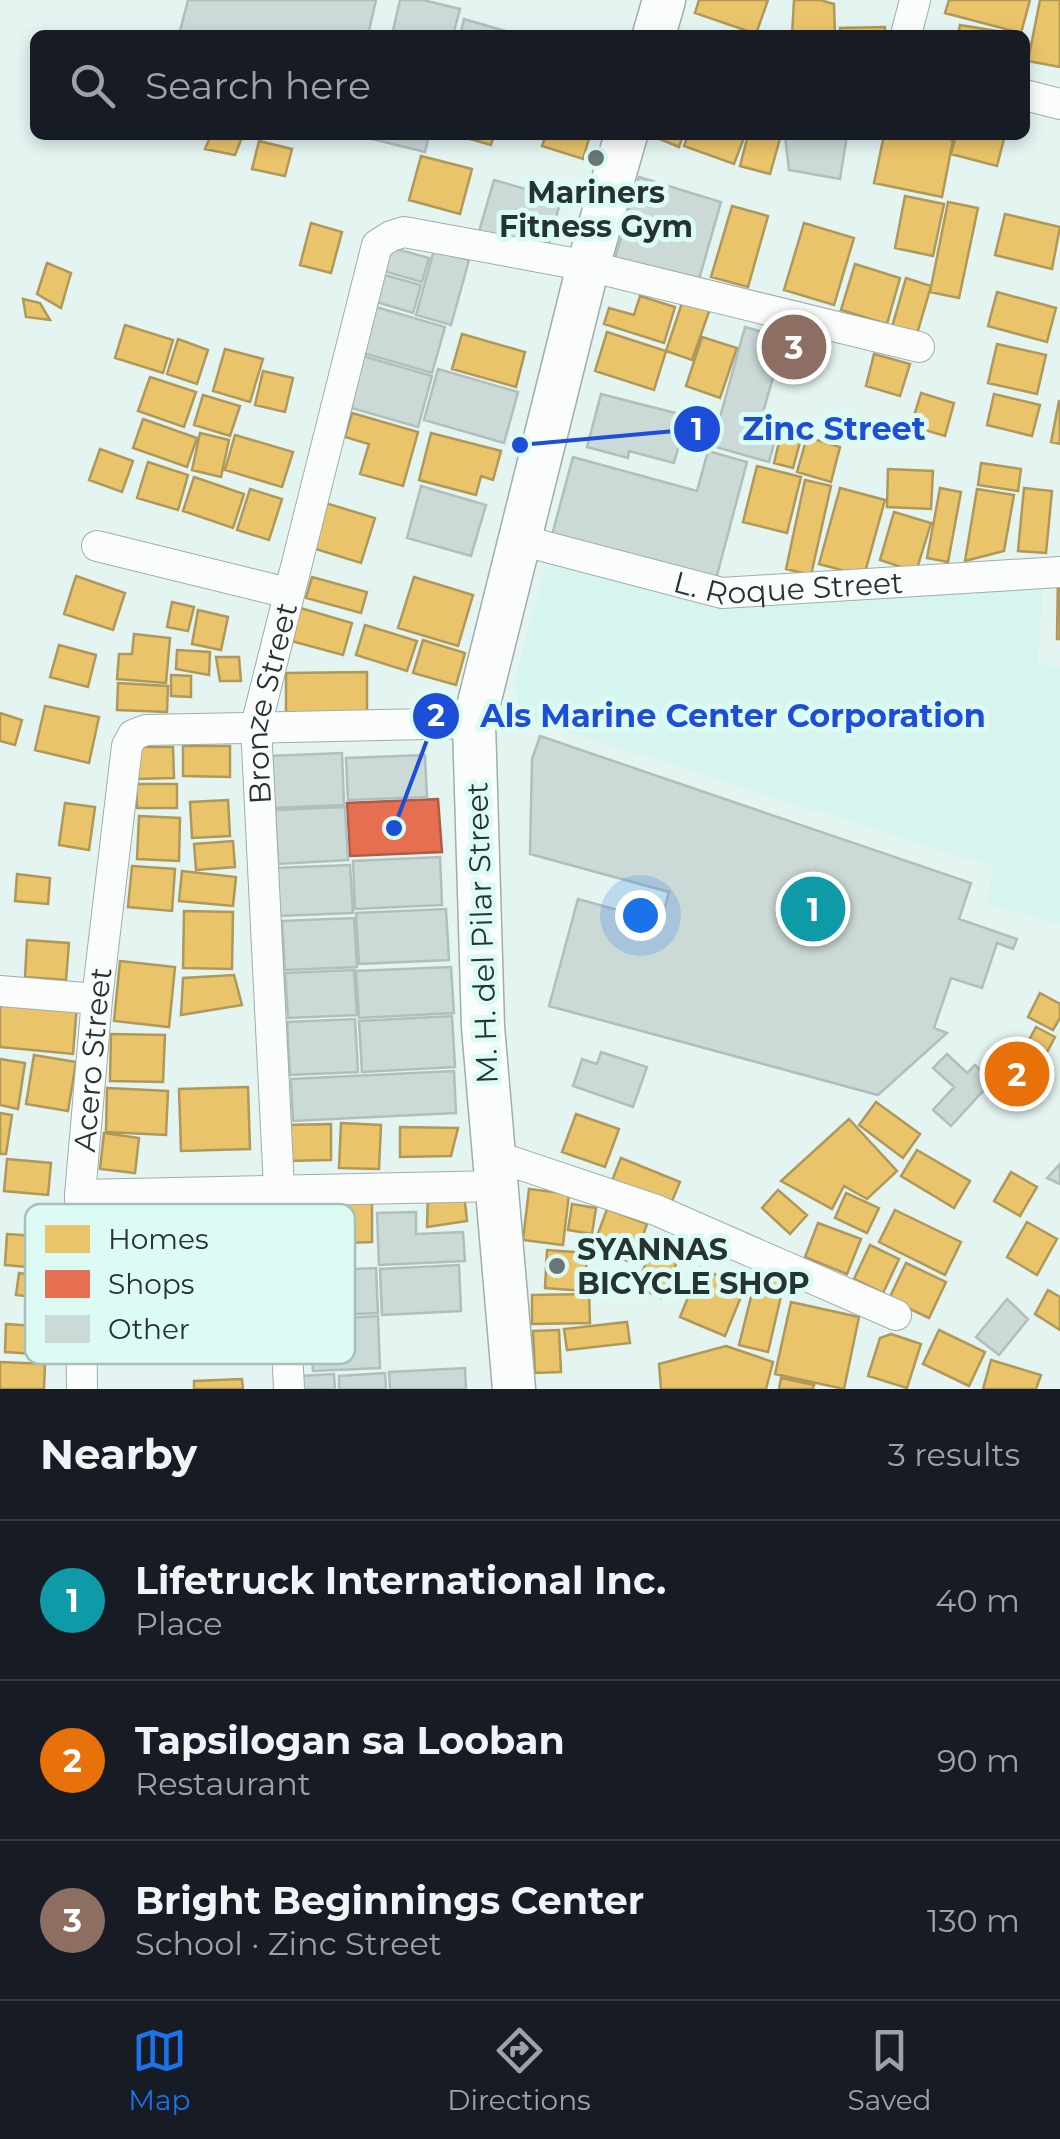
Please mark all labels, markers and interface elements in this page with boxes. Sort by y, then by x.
search box [30,30,1030,140]
icon: search [65,58,120,113]
text: Search here [145,62,371,109]
marker: Mariners Fitness Gym [585,147,607,169]
place label: Mariners Fitness Gym [499,174,693,245]
pin: 3 [762,310,826,384]
callout: Zinc Street [672,398,945,460]
text: Zinc Street [742,409,926,448]
text: 1 [691,411,703,448]
street label: L. Roque Street [670,563,904,612]
street label: Bronze Street [237,599,305,805]
callout: Als Marine Center Corporation [411,685,1006,747]
text: Als Marine Center Corporation [479,696,986,735]
text: 2 [427,697,445,734]
street label: M. H. del Pilar Street [458,782,506,1084]
pin: 1 [780,872,846,946]
your location [615,890,666,941]
street label: Acero Street [65,965,119,1153]
pin: 2 [984,1036,1050,1112]
legend [25,1204,355,1364]
text: Homes [108,1222,209,1256]
place label: SYANNAS BICYCLE SHOP [577,1231,810,1302]
marker: SYANNAS BICYCLE SHOP [546,1255,568,1277]
text: Shops [108,1267,194,1301]
text: Other [108,1312,190,1346]
text: Nearby [40,1428,197,1480]
text: 3 results [888,1435,1020,1474]
text: Lifetruck International Inc. [135,1557,666,1604]
text: 1 [66,1581,79,1620]
text: 40 m [935,1581,1020,1620]
text: Place [135,1604,223,1643]
text: Tapsilogan sa Looban [135,1717,565,1764]
text: 2 [63,1741,82,1780]
text: 90 m [937,1741,1020,1780]
text: Restaurant [135,1764,311,1803]
text: Bright Beginnings Center [135,1877,644,1924]
text: 3 [63,1901,82,1940]
text: 130 m [927,1901,1020,1940]
text: School · Zinc Street [135,1924,442,1963]
tab: Map [128,2023,191,2117]
tab: Directions [447,2023,591,2117]
tab: Saved [847,2023,932,2117]

